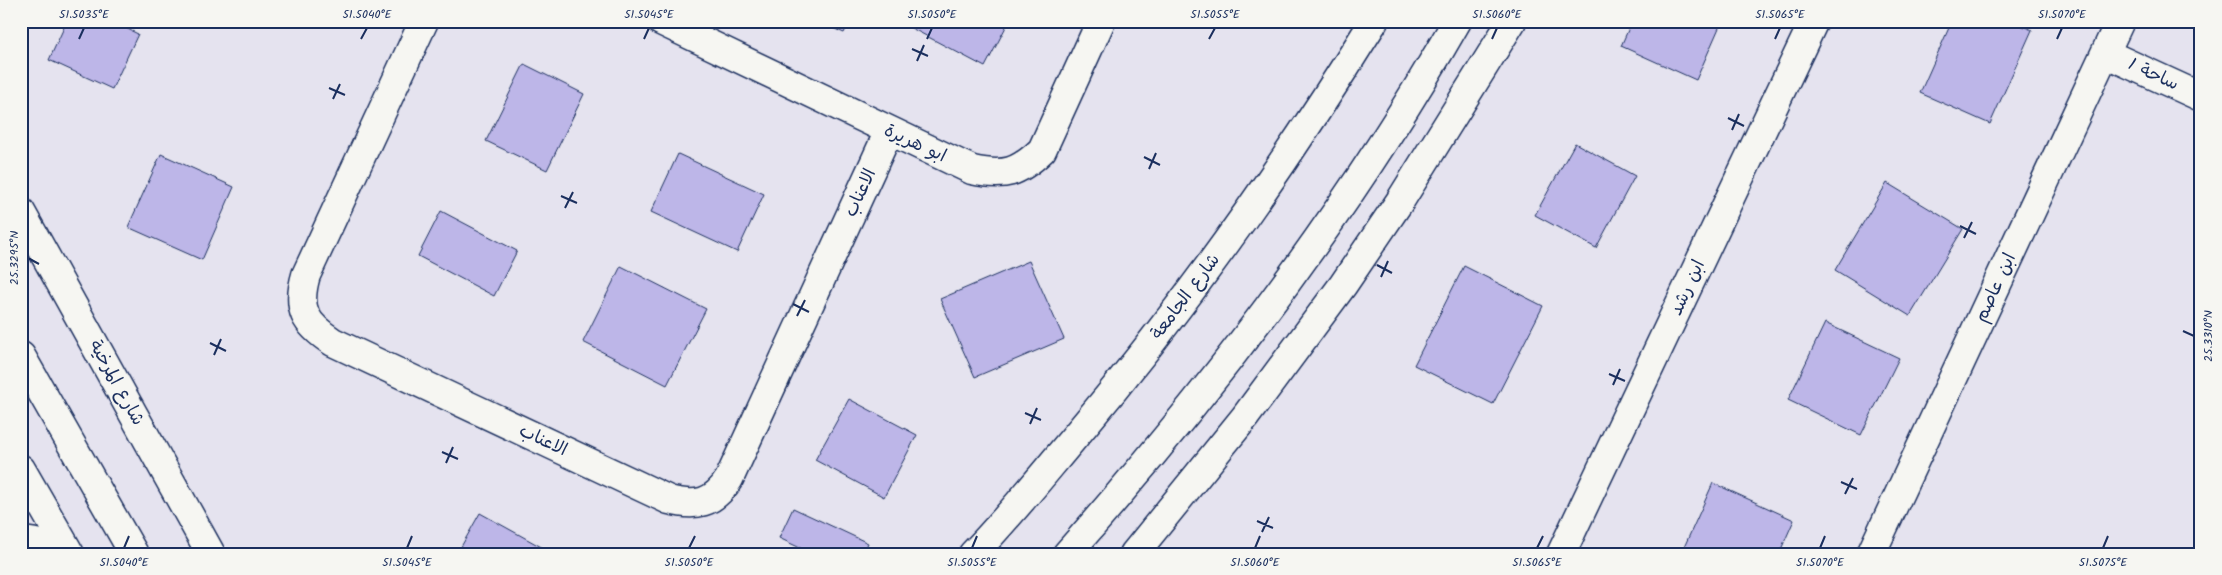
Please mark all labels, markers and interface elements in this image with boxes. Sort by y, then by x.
text: 51.5035°E [59,5,110,24]
text: 51.5040°E [342,5,393,24]
text: 51.5045°E [624,5,675,24]
text: 51.5050°E [907,5,957,24]
text: 51.5055°E [1190,5,1241,24]
text: 51.5060°E [1472,5,1523,24]
text: 51.5065°E [1755,5,1806,24]
text: 51.5070°E [2038,5,2087,24]
street label: ساحة 1 [2123,51,2183,99]
street label: ابو هريرة [879,117,951,171]
street label: الاعناب [837,164,885,222]
text: 25.3295°N [5,231,24,285]
street label: شارع الجامعة [1144,248,1228,346]
street label: ابن عاصم [1967,248,2025,328]
street label: ابن رشد [1662,255,1714,321]
text: 25.3310°N [2199,310,2218,362]
street label: شارع المرخية [80,335,152,431]
street label: الاعناب [514,417,572,465]
text: 51.5040°E [99,553,150,572]
text: 51.5045°E [382,553,433,572]
text: 51.5050°E [664,553,714,572]
text: 51.5055°E [947,553,998,572]
text: 51.5060°E [1230,553,1281,572]
text: 51.5065°E [1512,553,1563,572]
text: 51.5070°E [1796,553,1845,572]
text: 51.5075°E [2079,553,2128,572]

